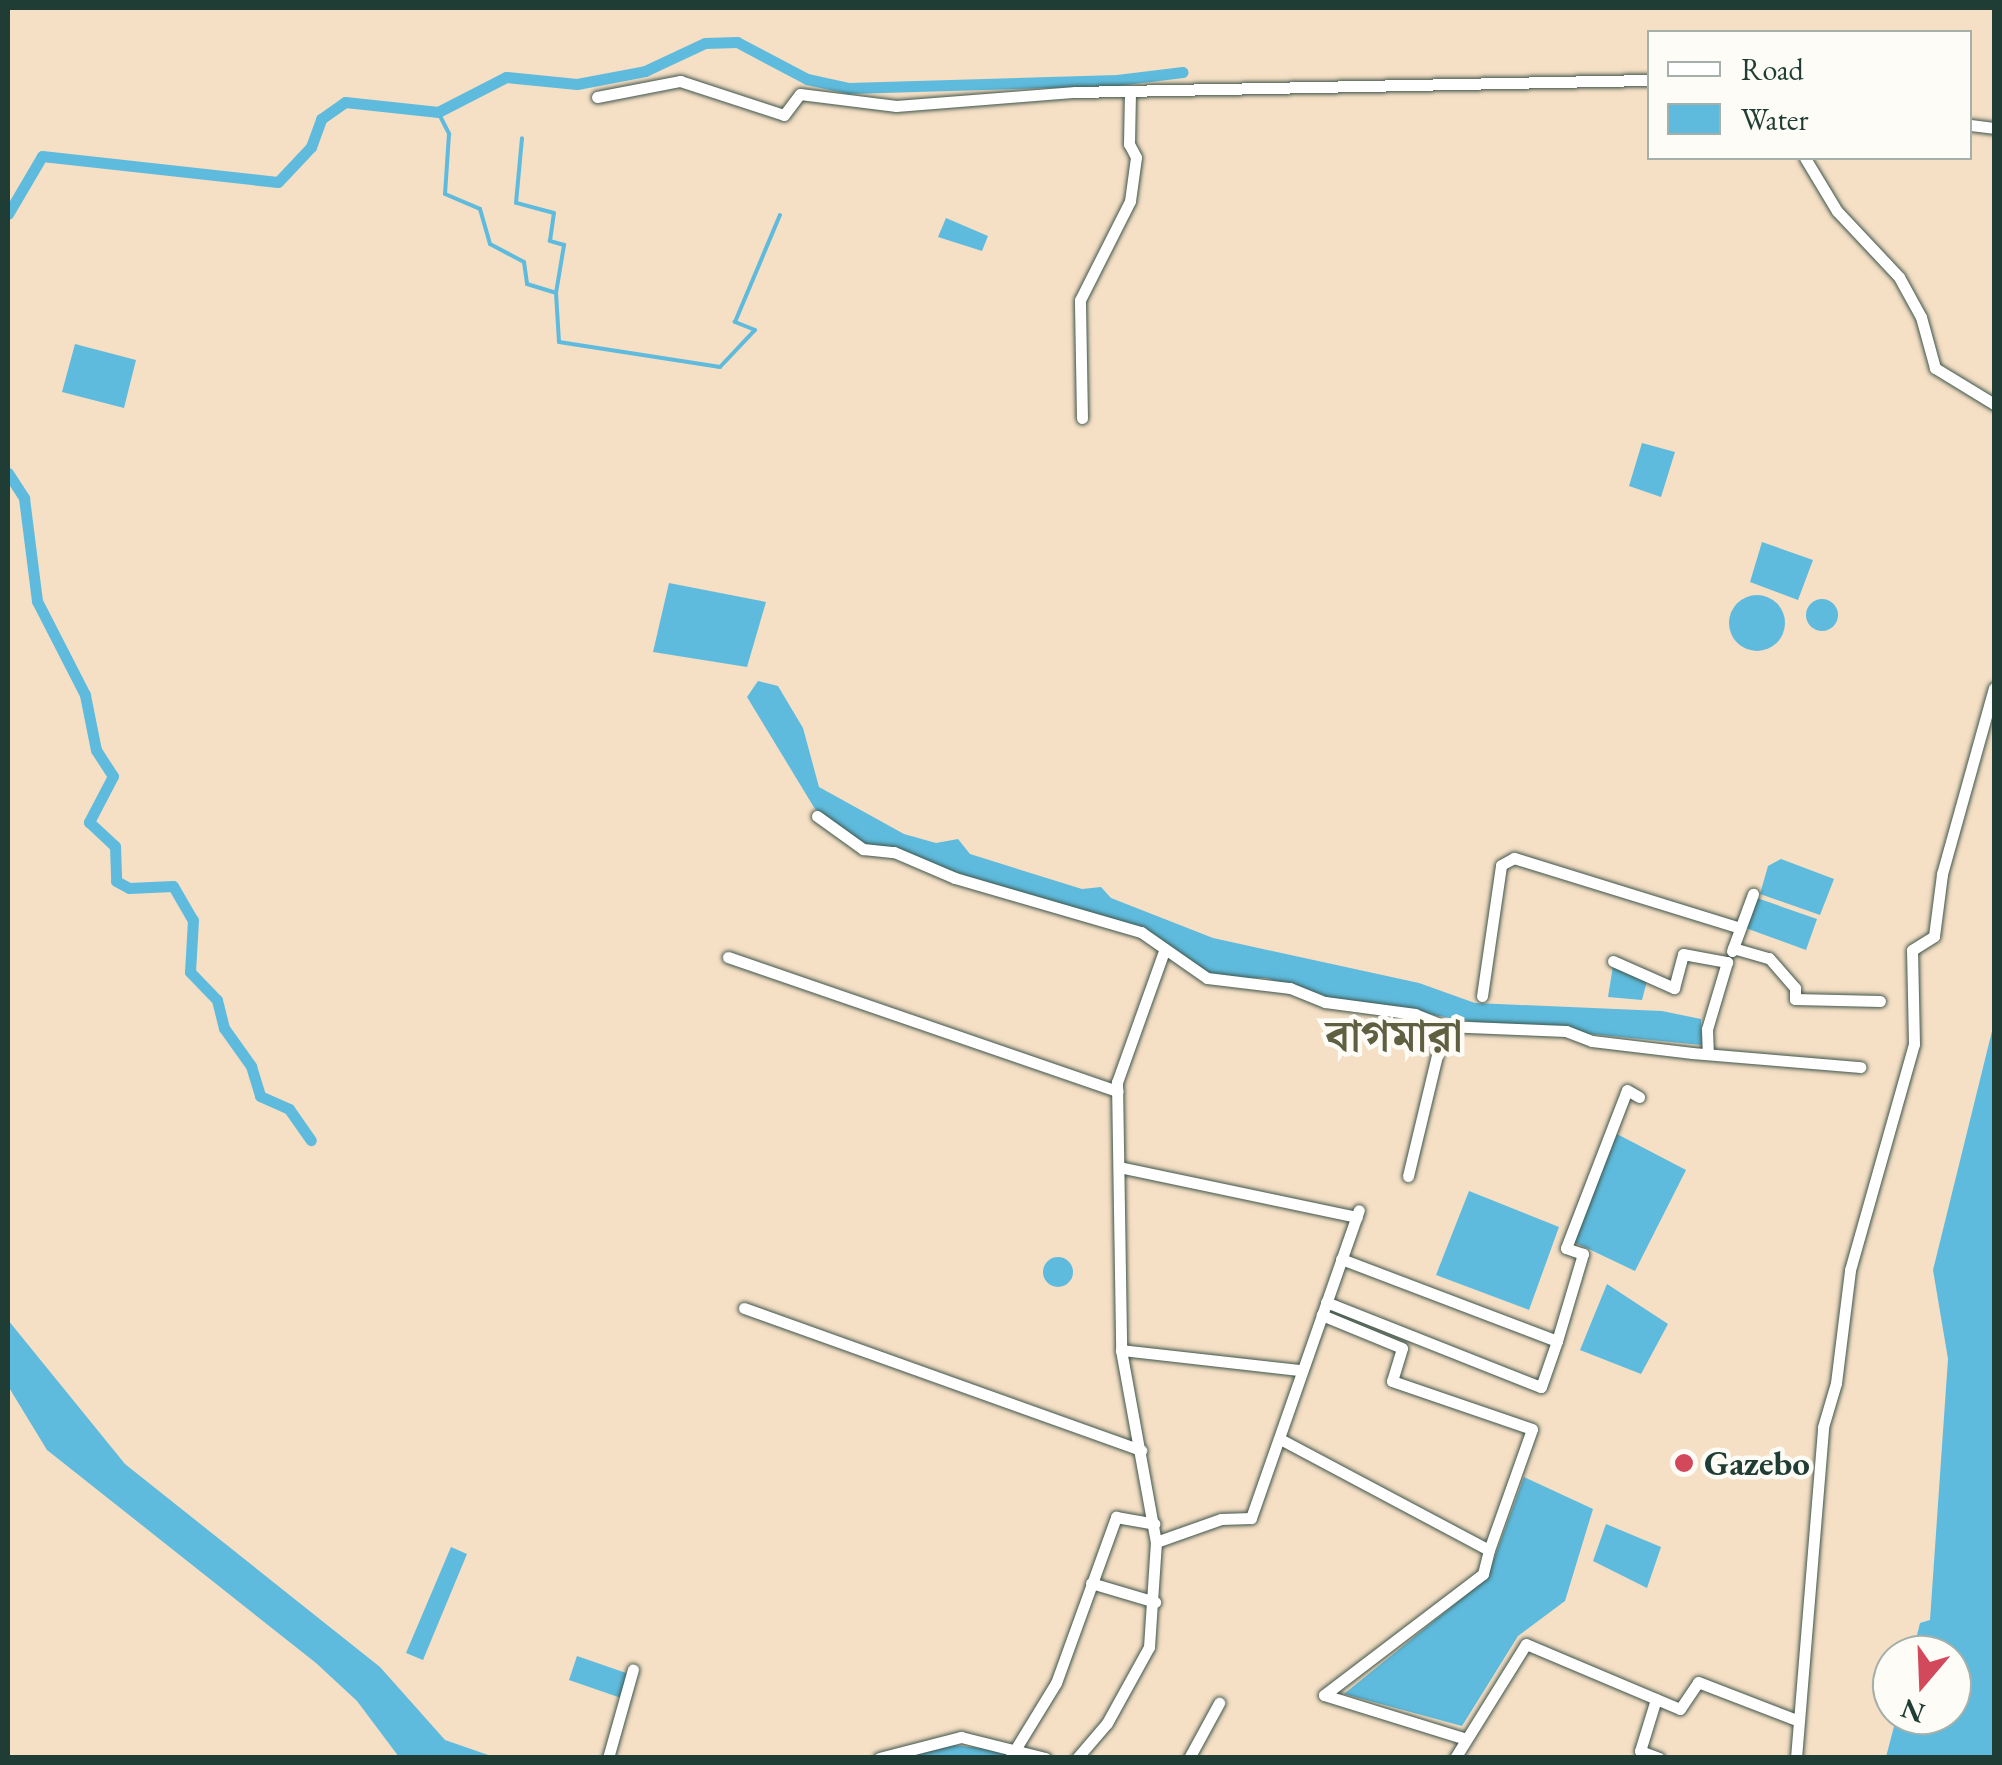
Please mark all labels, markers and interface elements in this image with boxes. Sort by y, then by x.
legend [1647,30,1972,160]
text: Road [1741,50,1804,89]
text: Water [1741,100,1809,139]
district label: বাগমারা [1325,1009,1463,1063]
place label: Gazebo [1704,1442,1810,1484]
marker: Gazebo [1673,1452,1695,1474]
north arrow [1872,1635,1972,1735]
text: N [1896,1691,1929,1732]

